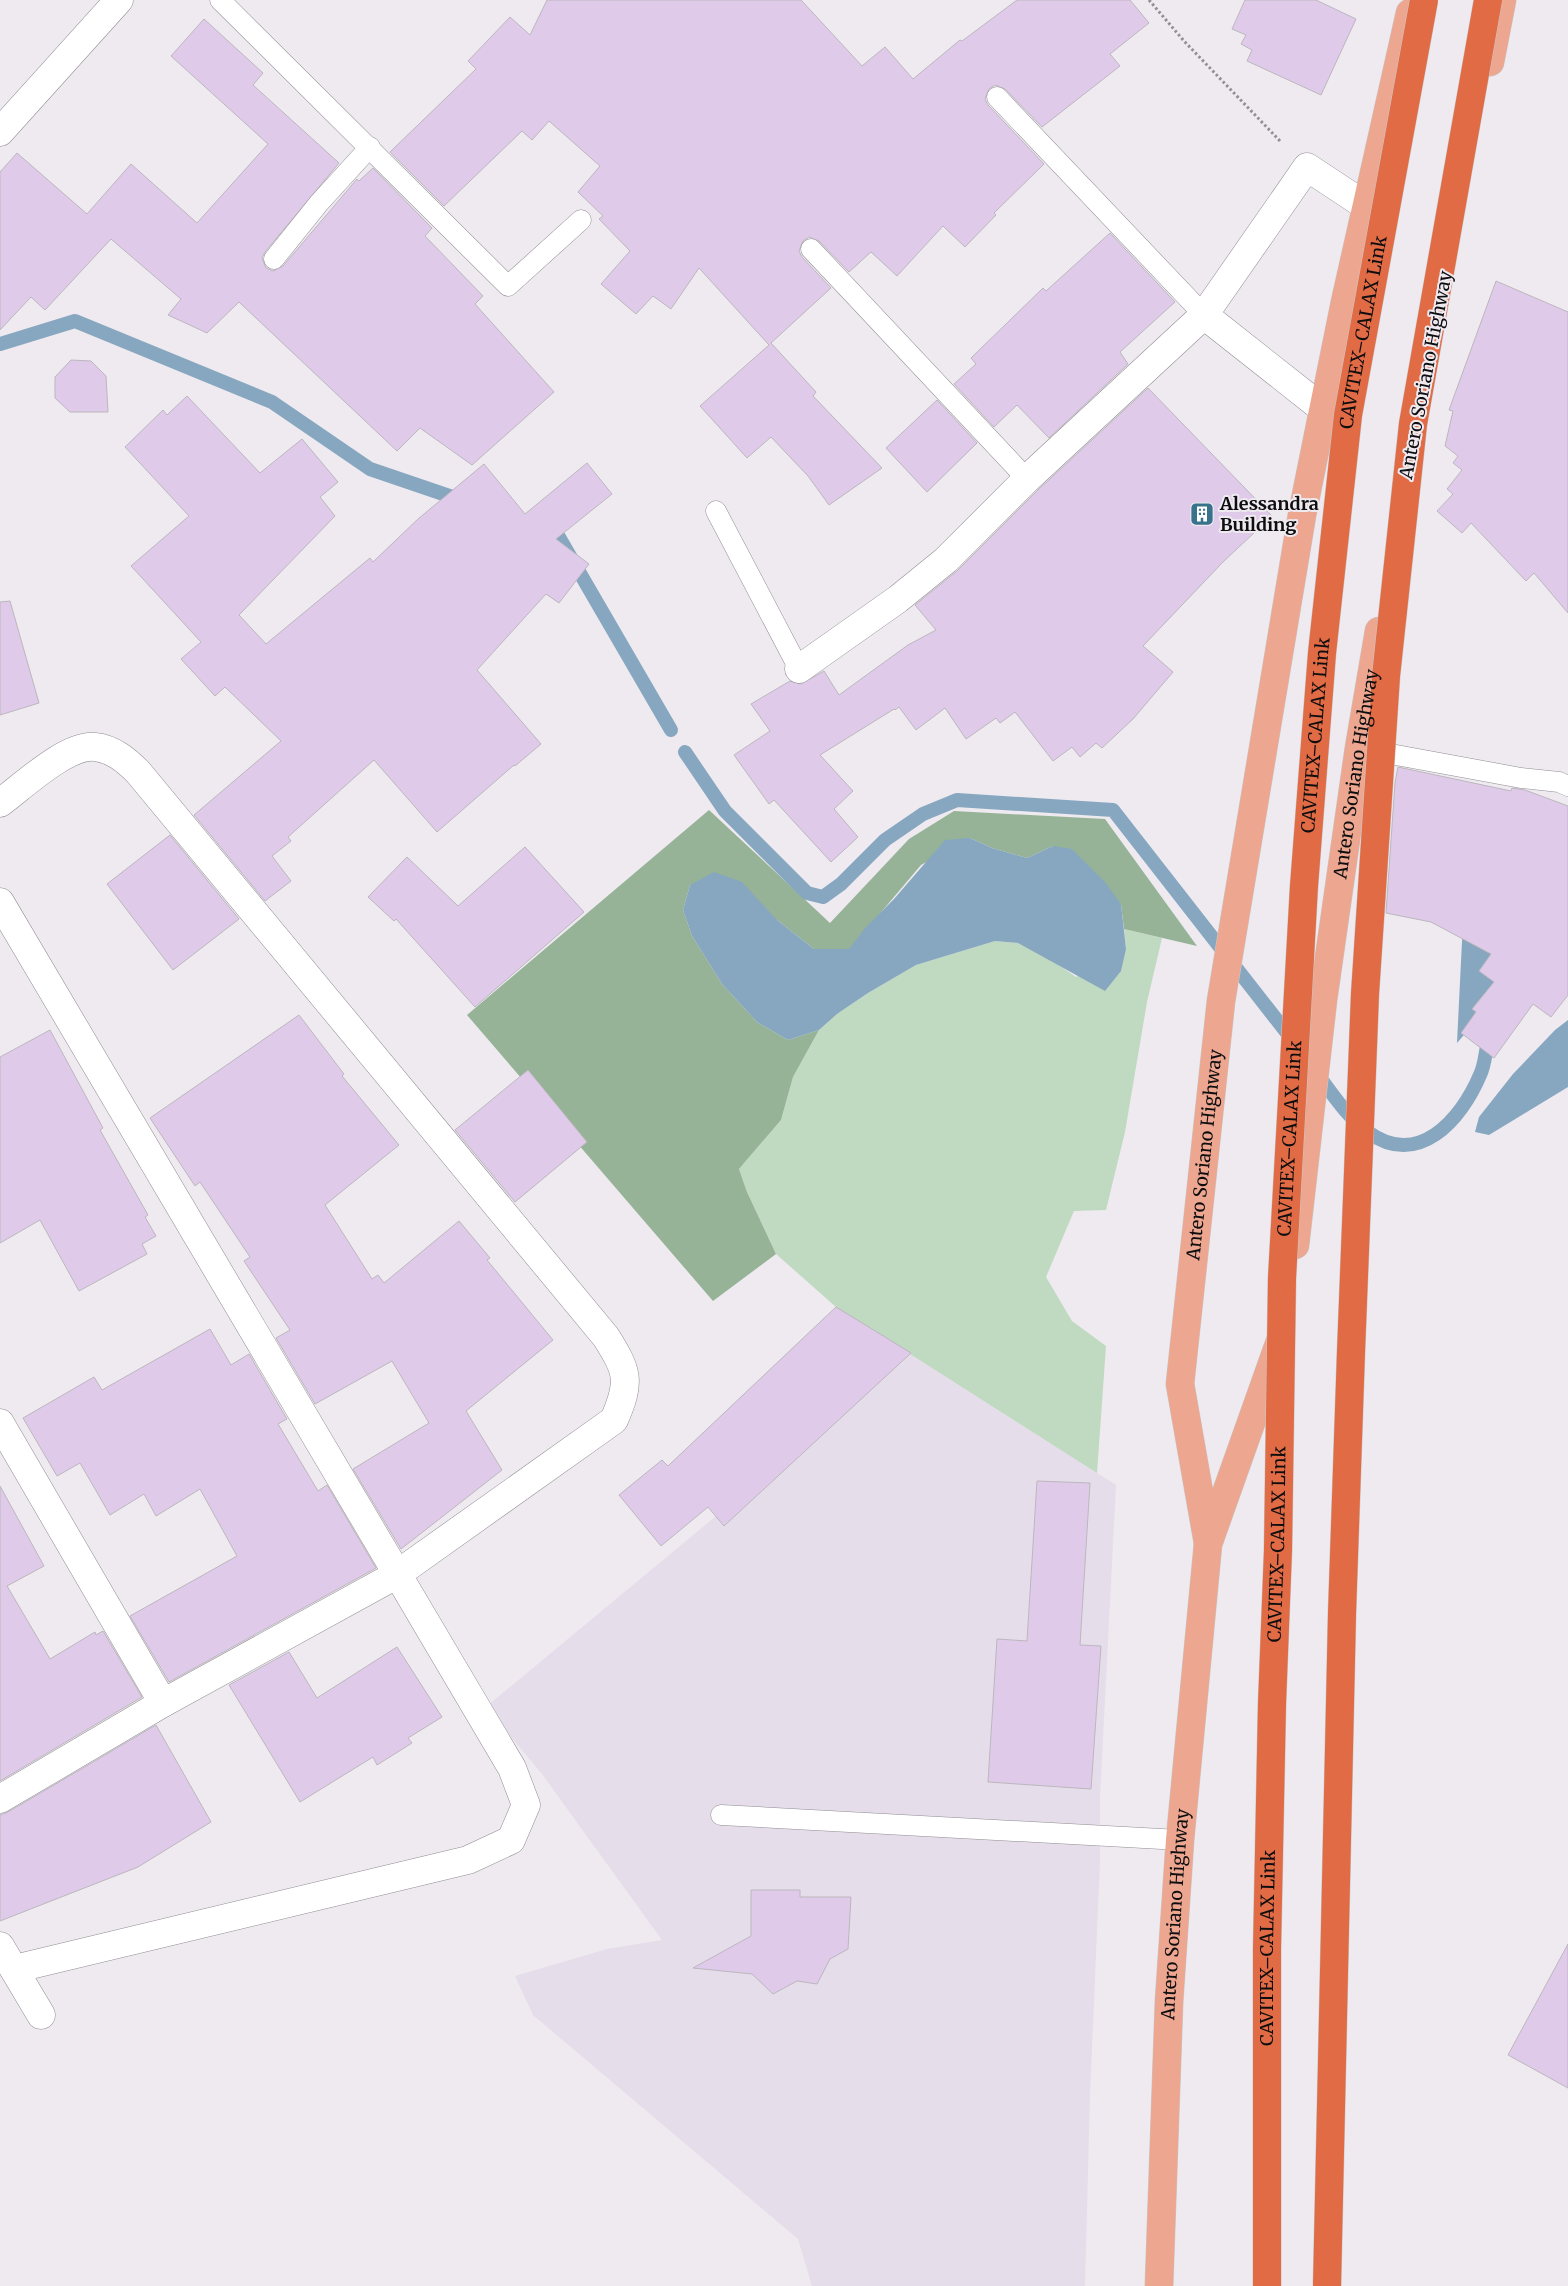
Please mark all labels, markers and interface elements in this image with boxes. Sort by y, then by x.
street label: CAVITEX–CALAX Link [1335,233,1392,430]
street label: Antero Soriano Highway [1394,268,1457,482]
place label: Alessandra Building [1219,492,1319,536]
building icon: Alessandra Building [1189,501,1215,527]
street label: CAVITEX–CALAX Link [1296,636,1335,834]
street label: Antero Soriano Highway [1328,667,1383,881]
street label: CAVITEX–CALAX Link [1272,1039,1306,1237]
street label: Antero Soriano Highway [1181,1048,1227,1262]
street label: CAVITEX–CALAX Link [1262,1445,1291,1643]
street label: Antero Soriano Highway [1156,1807,1194,2021]
street label: CAVITEX–CALAX Link [1255,1849,1280,2046]

